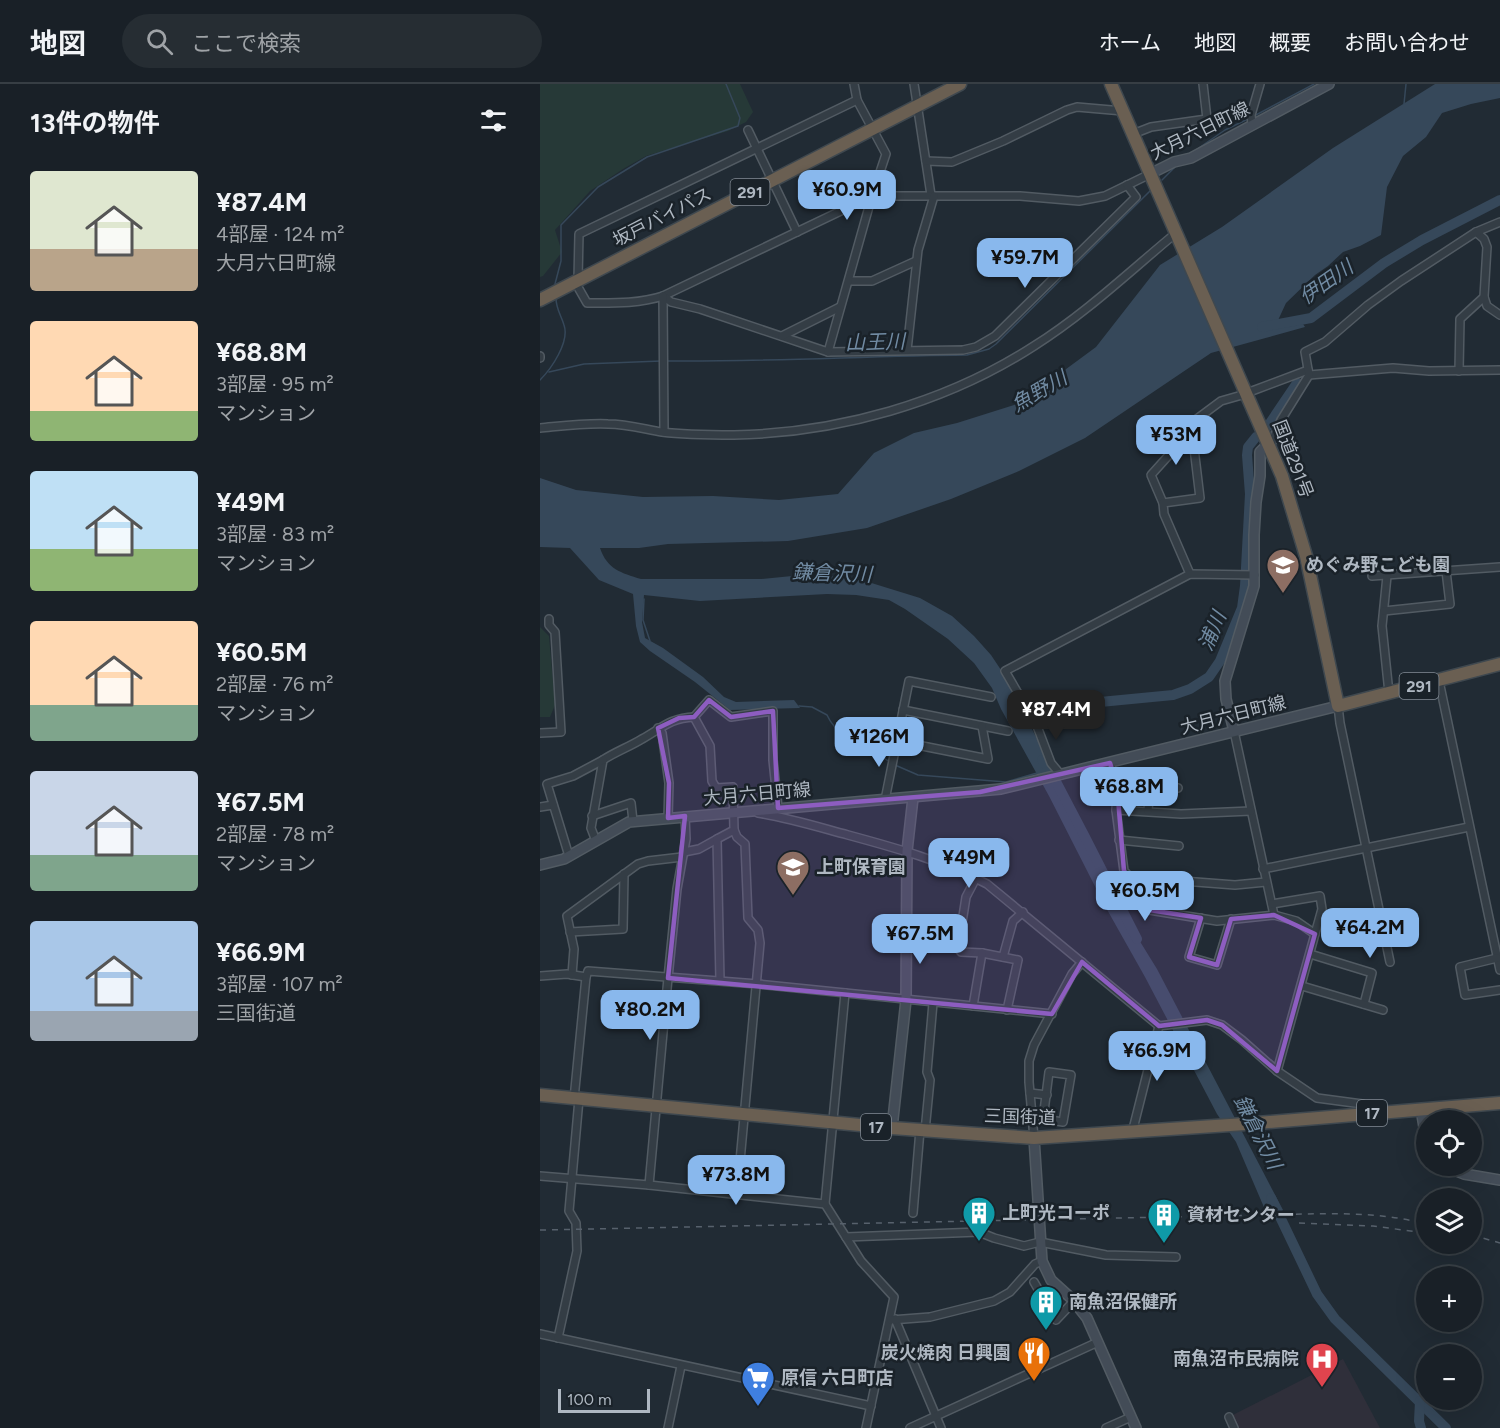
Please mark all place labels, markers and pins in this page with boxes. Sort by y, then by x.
pin: ¥60.9M [798,170,896,221]
pin: ¥59.7M [976,238,1074,289]
pin: ¥53M [1140,415,1212,466]
school or university icon: めぐみ野こども園 [1265,547,1301,594]
place label: めぐみ野こども園 [1306,554,1451,576]
pin: ¥87.4M [1007,690,1105,741]
pin: ¥126M [837,717,921,768]
pin: ¥68.8M [1080,767,1178,818]
pin: ¥49M [933,838,1005,889]
school or university icon: 上町保育園 [775,849,811,896]
place label: 上町保育園 [816,856,906,878]
pin: ¥60.5M [1096,871,1194,922]
pin: ¥64.2M [1321,908,1419,959]
pin: ¥67.5M [871,914,969,965]
pin: ¥80.2M [601,990,699,1041]
pin: ¥66.9M [1108,1031,1206,1082]
pin: ¥73.8M [687,1155,785,1206]
building icon: 上町光コーポ [961,1195,997,1242]
building icon: 資材センター [1146,1197,1182,1244]
place label: 上町光コーポ [1002,1202,1110,1224]
place label: 資材センター [1187,1204,1295,1226]
building icon: 南魚沼保健所 [1028,1284,1064,1331]
place label: 南魚沼保健所 [1069,1291,1177,1313]
restaurant icon: 炭火焼肉 日興園 [1016,1335,1052,1382]
hospital icon: 南魚沼市民病院 [1304,1341,1340,1388]
place label: 炭火焼肉 日興園 [881,1342,1011,1364]
place label: 南魚沼市民病院 [1173,1348,1299,1370]
supermarket icon: 原信 六日町店 [740,1360,776,1407]
place label: 原信 六日町店 [781,1367,893,1389]

